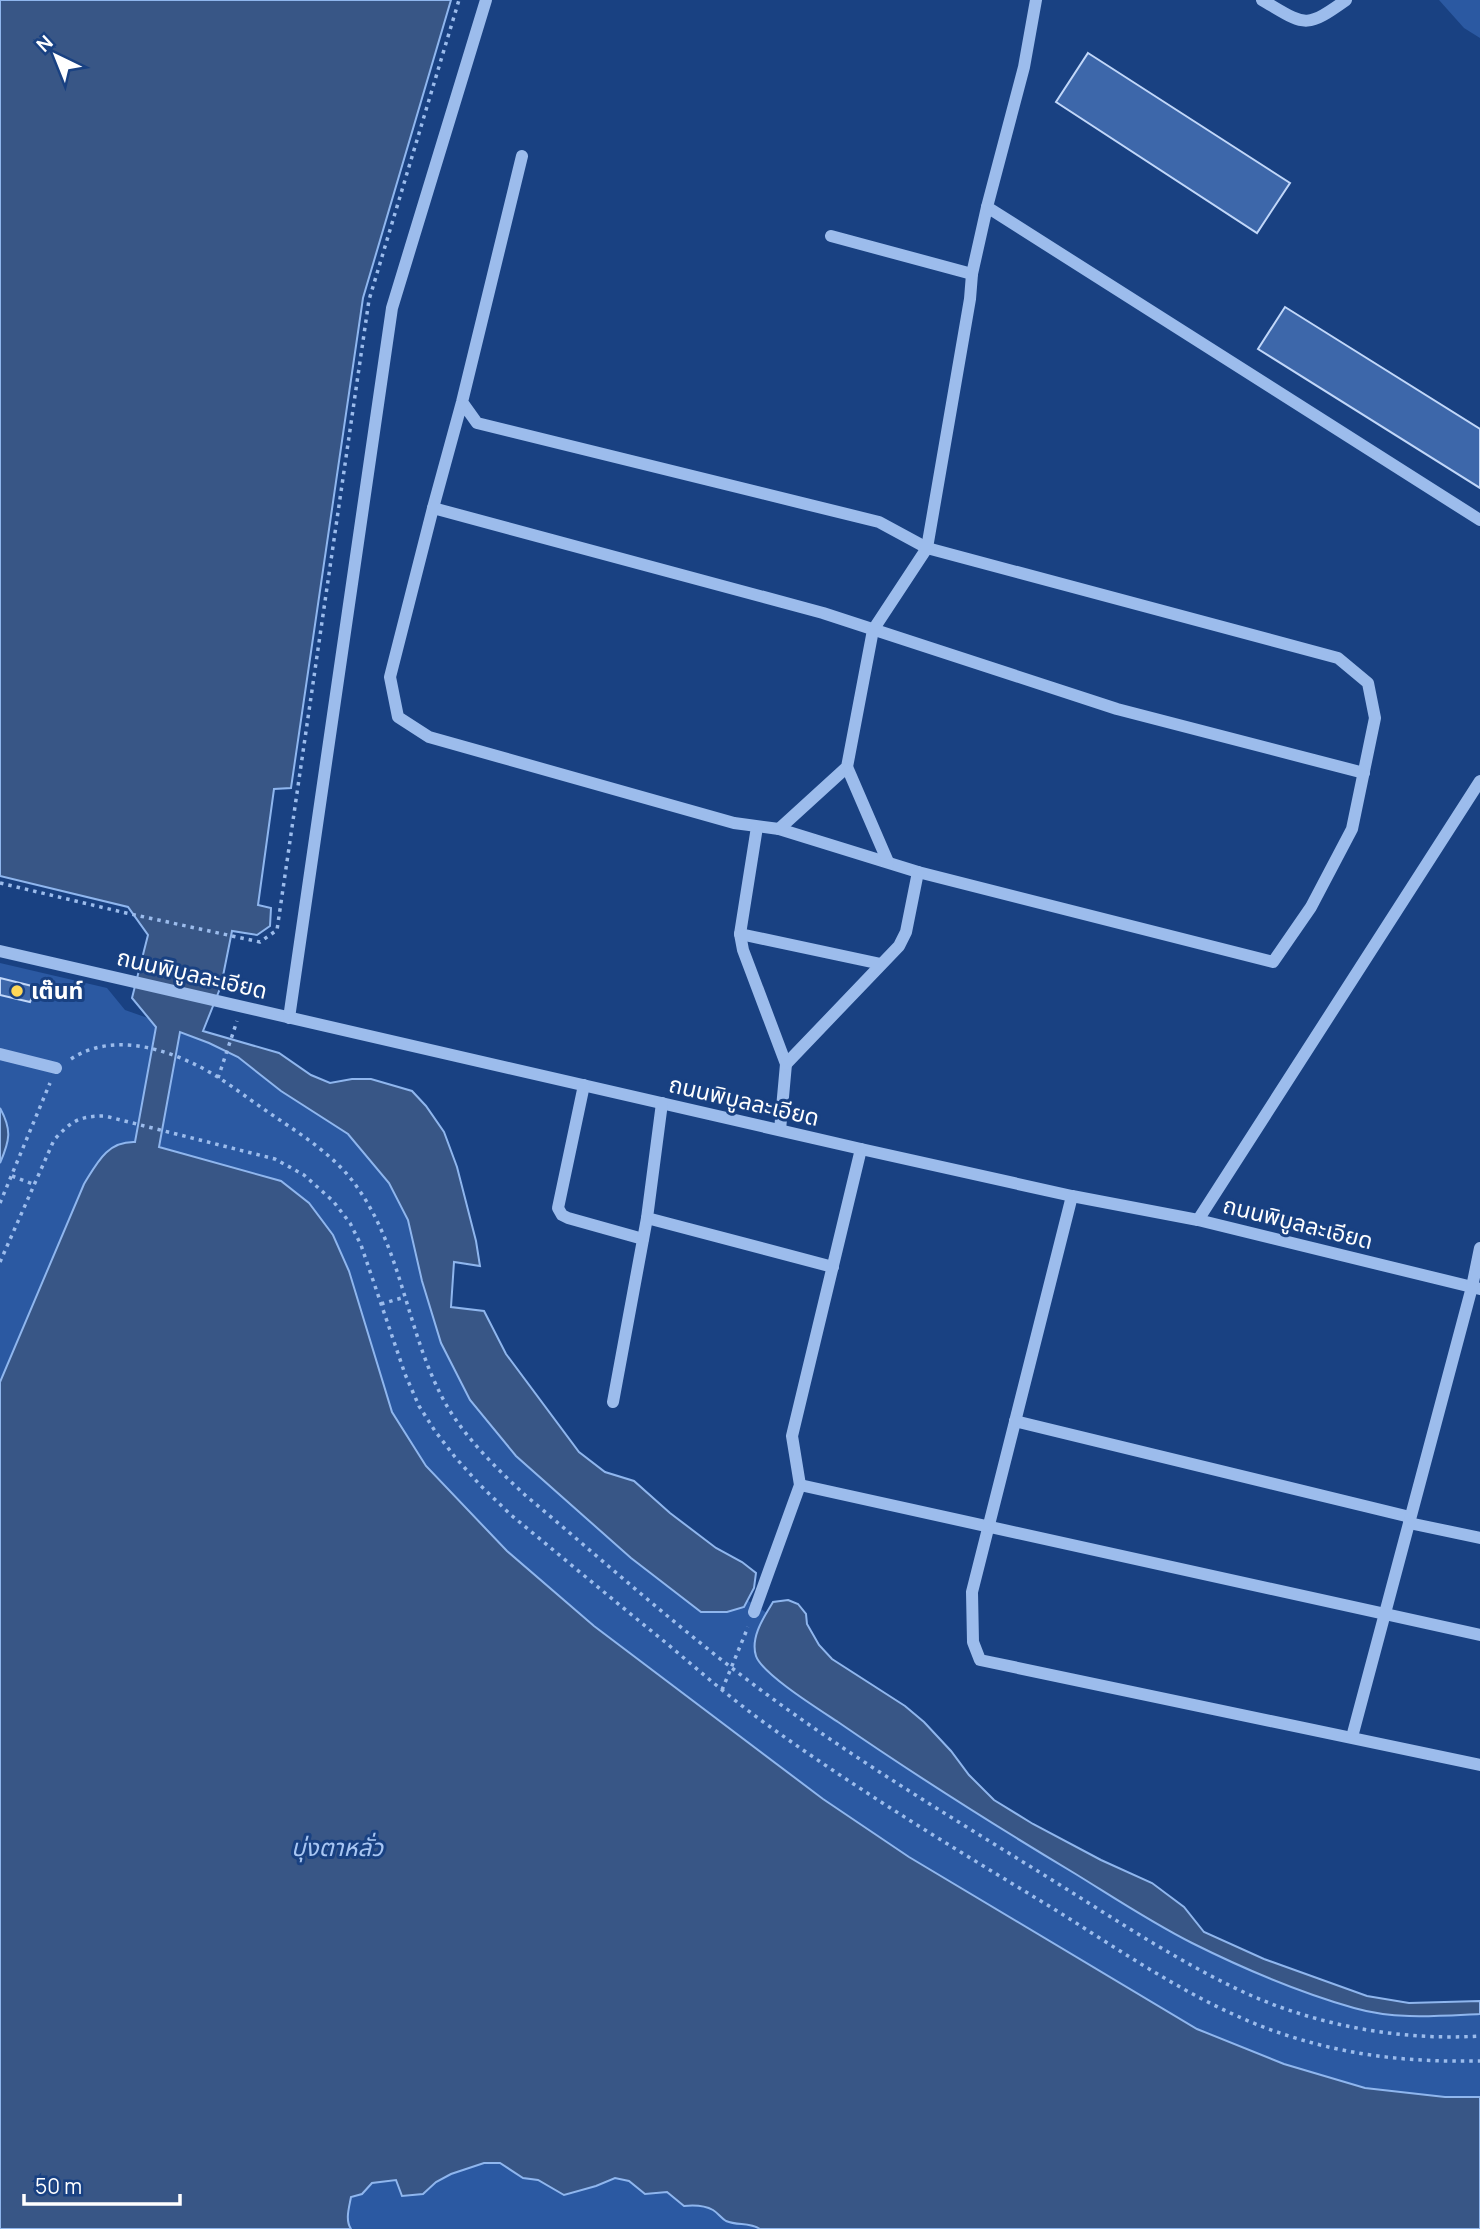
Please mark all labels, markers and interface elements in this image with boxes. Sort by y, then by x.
north arrow [21,21,91,91]
text: N [31,29,58,58]
street label: ถนนพิบูลละเอียด [114,940,271,1006]
place label: เต๊นท์ [31,974,83,1006]
marker: เต๊นท์ [9,983,25,999]
street label: ถนนพิบูลละเอียด [666,1067,823,1133]
street label: ถนนพิบูลละเอียด [1220,1188,1377,1256]
water label: บุ่งตาหลั่ว [291,1830,384,1863]
scale bar [24,2162,180,2206]
text: 50 m [35,2172,82,2200]

